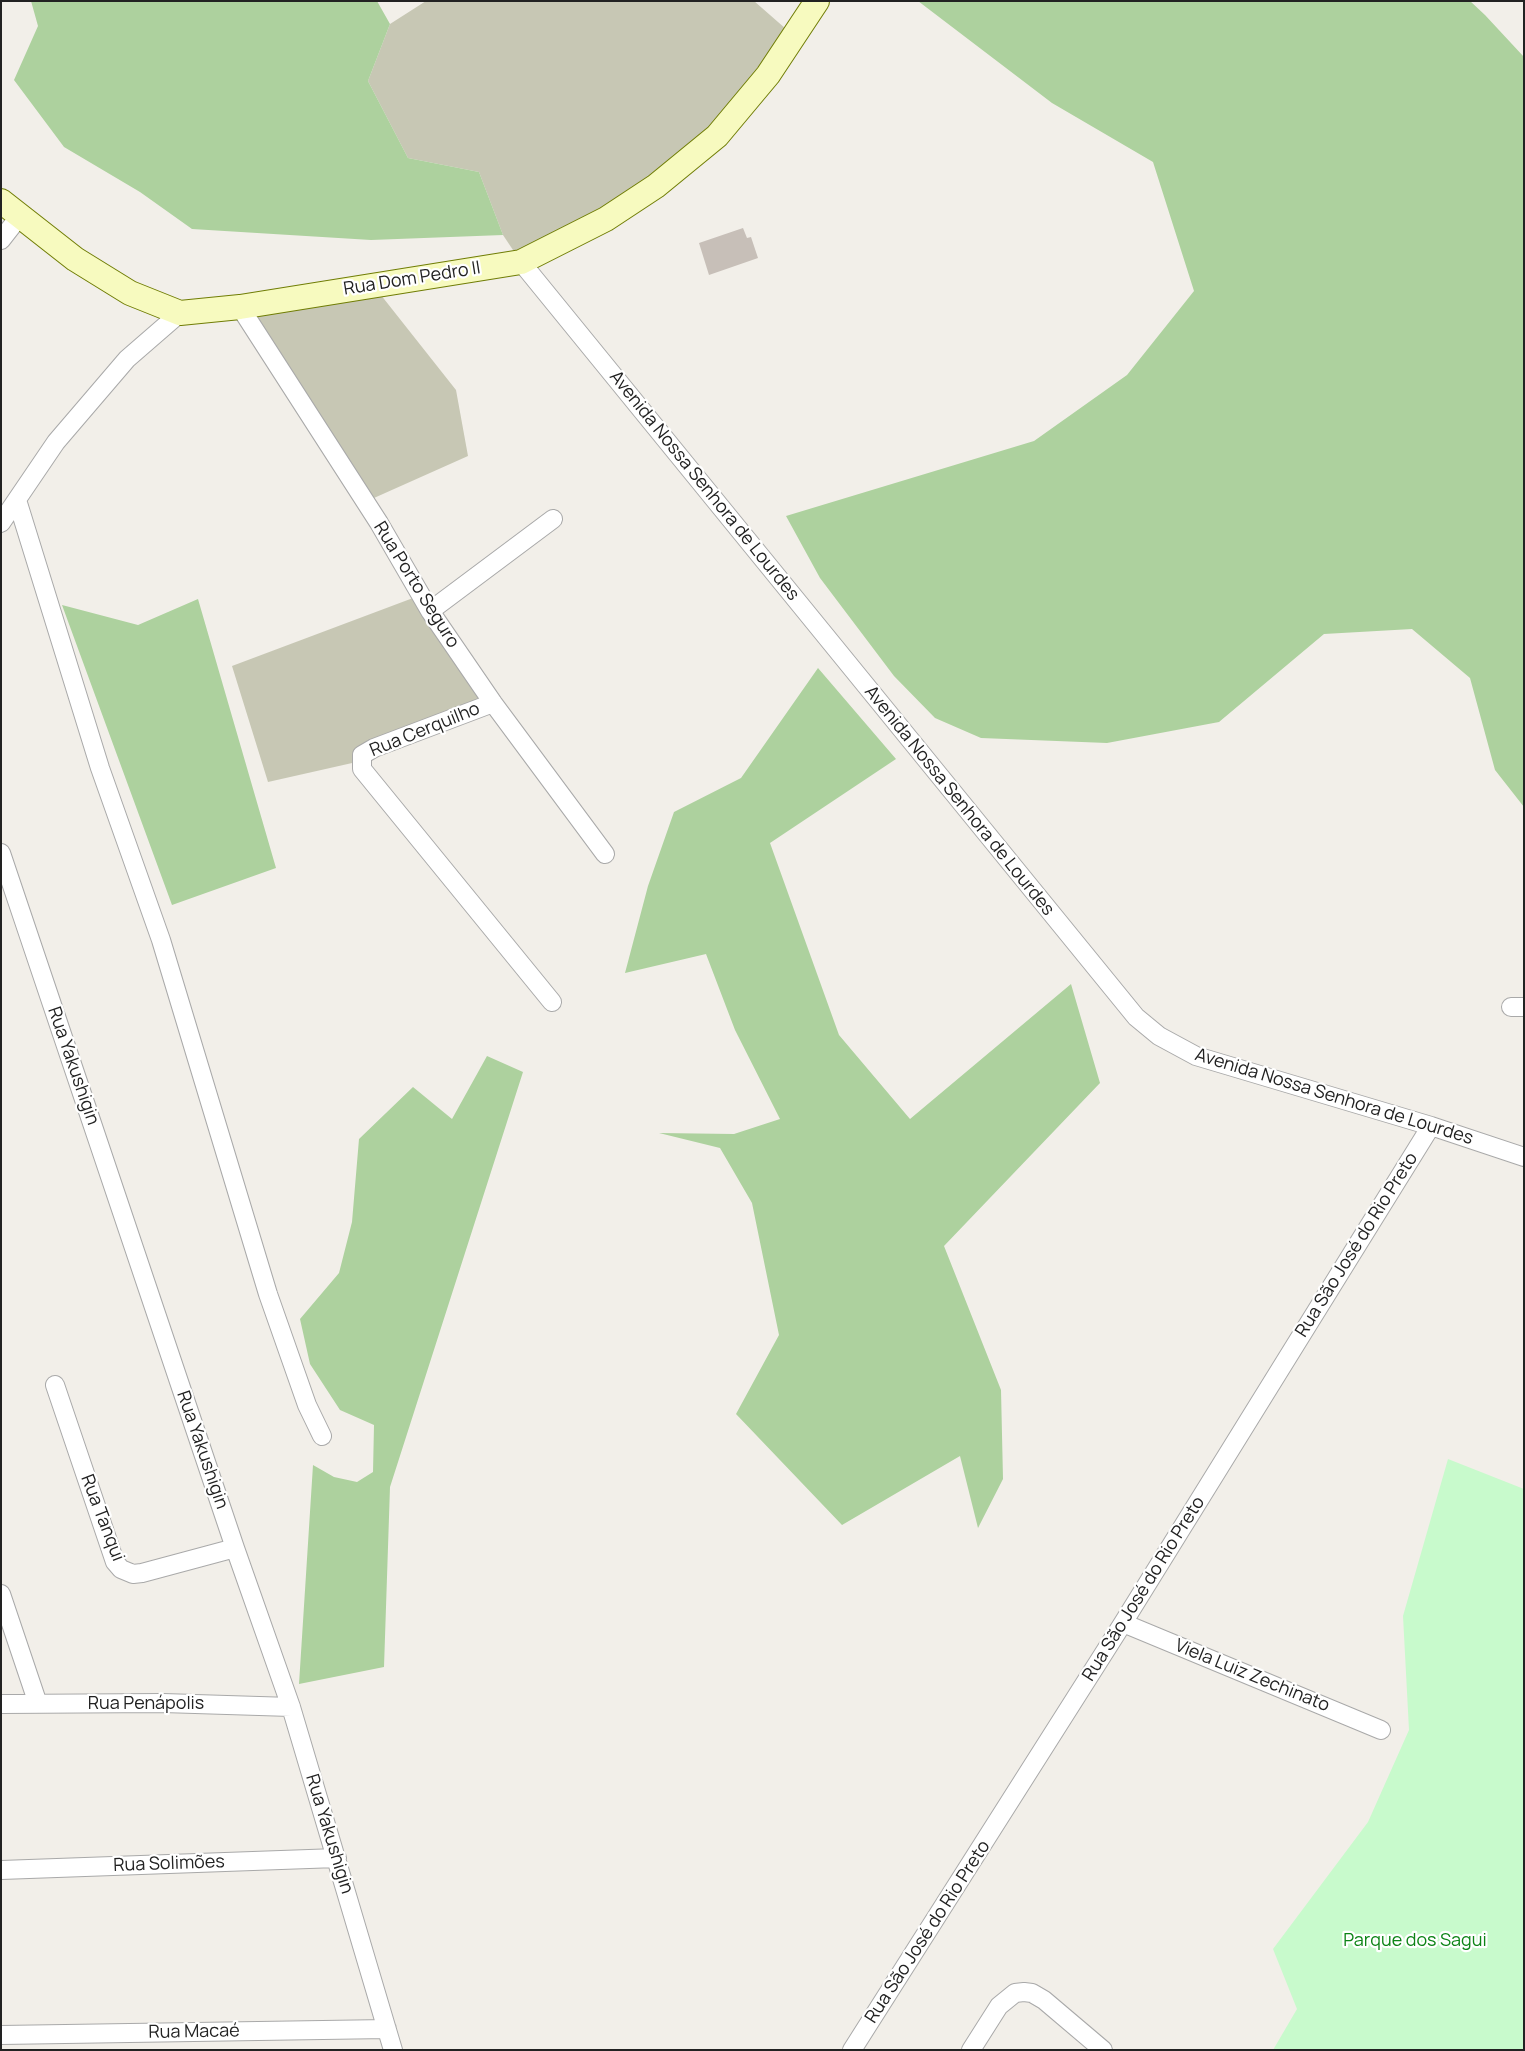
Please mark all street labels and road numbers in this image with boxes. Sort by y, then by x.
street label: Rua Dom Pedro II [342,258,482,300]
street label: Avenida Nossa Senhora de Lourdes [604,367,804,605]
street label: Rua Porto Seguro [369,518,463,652]
street label: Avenida Nossa Senhora de Lourdes [859,682,1059,920]
street label: Rua Cerquilho [367,698,483,762]
street label: Rua Yakushigin [43,1004,103,1128]
street label: Avenida Nossa Senhora de Lourdes [1192,1044,1476,1150]
street label: Rua São José do Rio Preto [1291,1149,1423,1341]
street label: Rua Yakushigin [172,1388,232,1512]
street label: Rua Tanqui [76,1471,128,1565]
street label: Rua São José do Rio Preto [1078,1493,1210,1685]
street label: Viela Luiz Zechinato [1172,1635,1332,1717]
street label: Rua Penápolis [88,1693,204,1715]
street label: Rua Yakushigin [301,1772,357,1896]
street label: Rua São José do Rio Preto [861,1837,995,2027]
street label: Rua Solimões [113,1851,225,1877]
street label: Rua Macaé [148,2020,240,2044]

